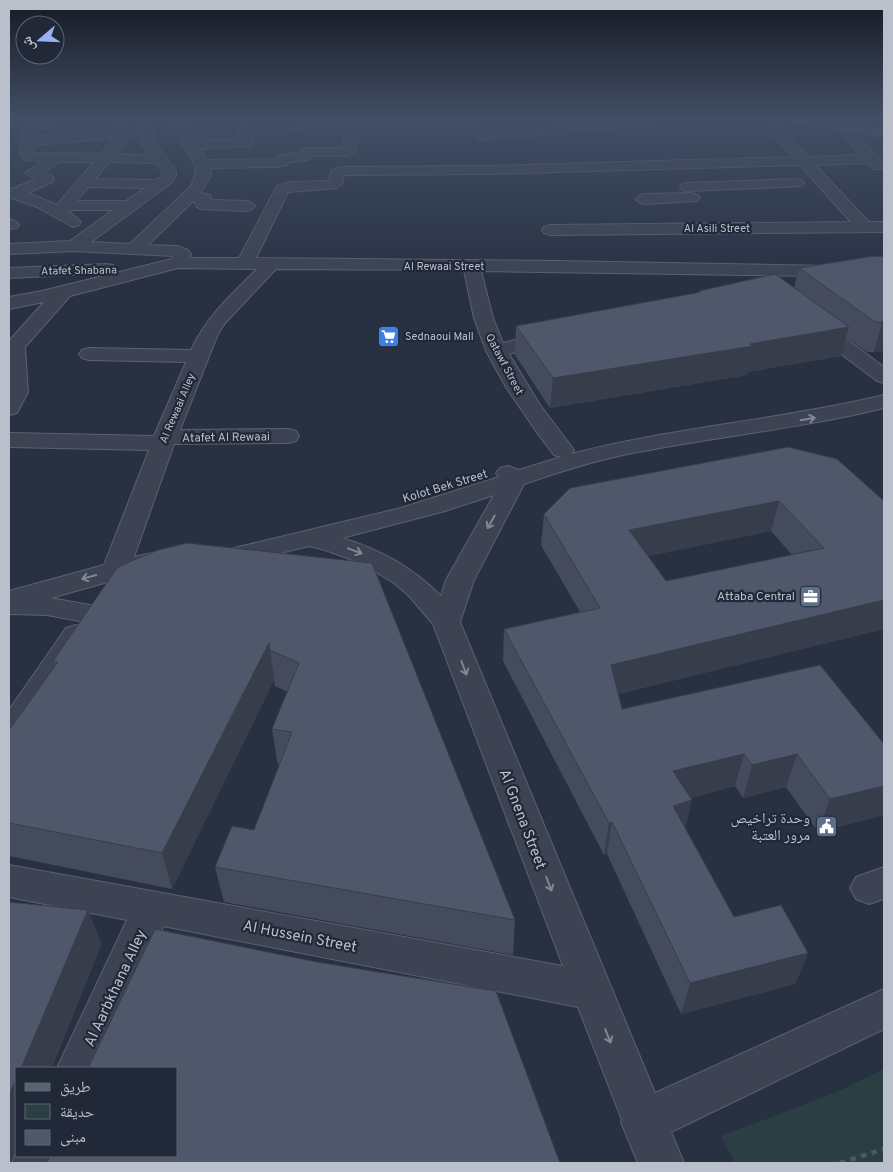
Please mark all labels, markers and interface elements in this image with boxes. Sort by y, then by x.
north arrow [15,15,65,65]
text: ش [19,34,40,54]
street label: Al Asili Street [684,222,750,236]
street label: Al Rewaai Street [404,260,484,274]
street label: Atafet Shabana [41,263,117,279]
supermarket icon: Sednaoui Mall [377,324,401,348]
place label: Sednaoui Mall [405,330,474,344]
street label: Qatawf Street [482,331,526,398]
street label: Al Rewaai Alley [157,371,199,446]
one-way arrow [800,413,816,423]
street label: Atafet Al Rewaai [182,429,270,447]
street label: Kolot Bek Street [401,466,490,507]
one-way arrow [486,514,496,529]
one-way arrow [346,547,362,556]
one-way arrow [82,573,98,582]
office icon: Attaba Central [799,584,823,608]
place label: Attaba Central [717,589,795,605]
one-way arrow [460,660,469,675]
street label: Al Gnena Street [494,767,549,872]
place label: وحدة تراخيص مرور العتبة [730,810,810,846]
public building icon: وحدة تراخيص مرور العتبة [814,815,838,839]
one-way arrow [545,876,554,891]
street label: Al Hussein Street [241,917,358,958]
street label: Al Aarbkhana Alley [81,927,152,1050]
one-way arrow [605,1028,614,1043]
legend [15,1067,178,1157]
text: طريق [60,1079,91,1098]
text: حديقة [60,1104,95,1123]
text: مبنى [60,1129,86,1148]

